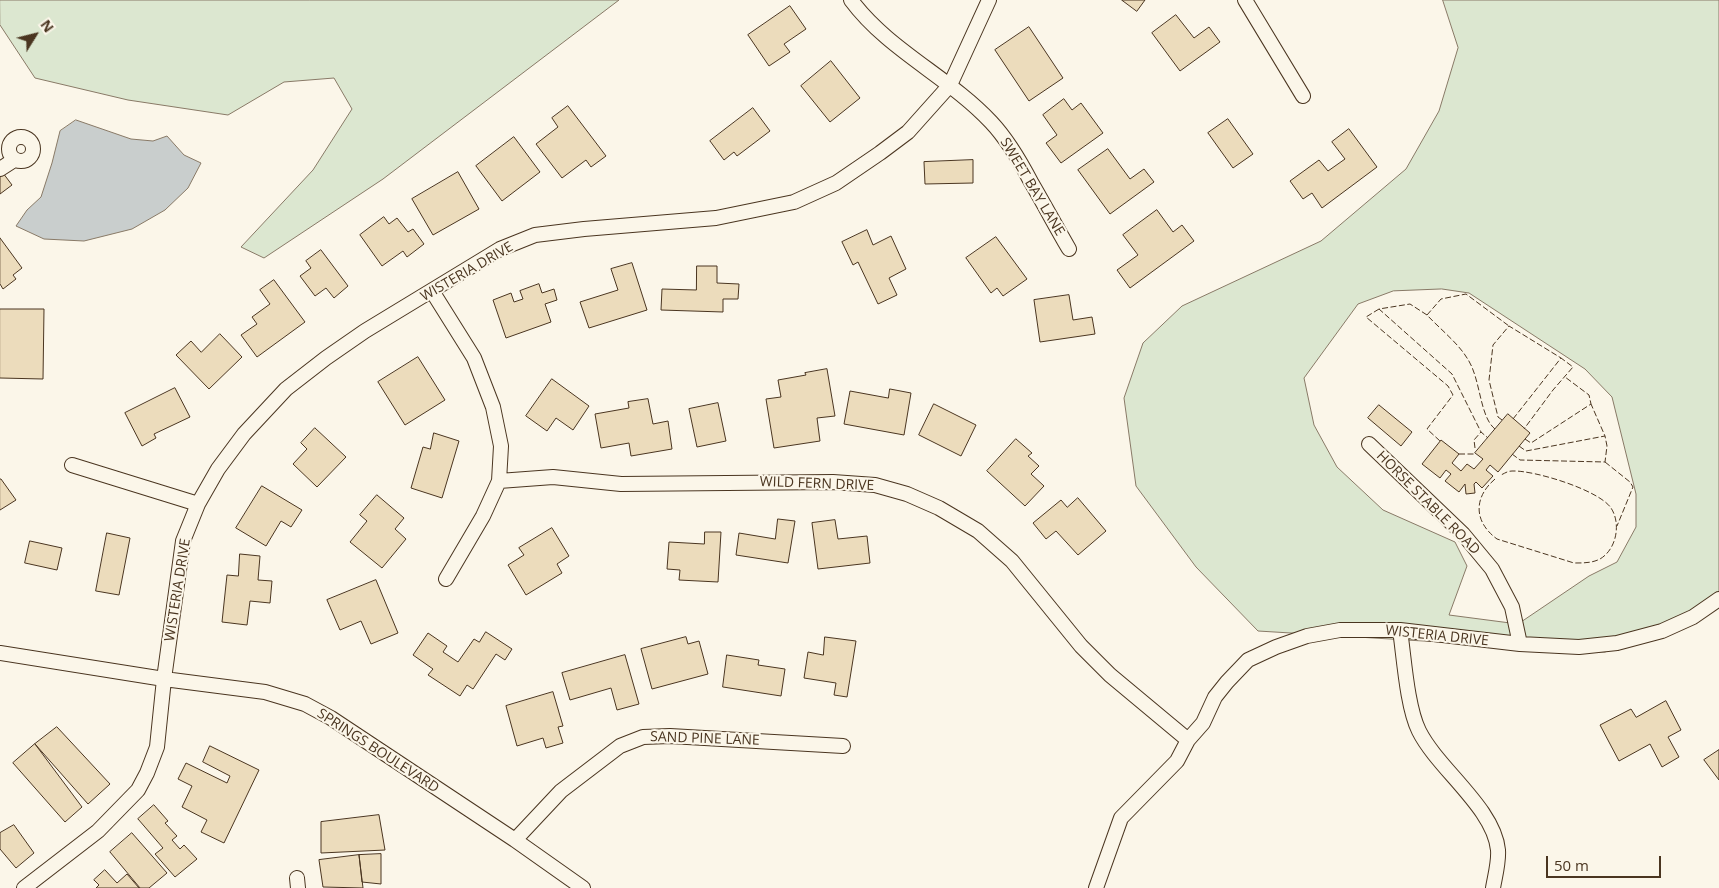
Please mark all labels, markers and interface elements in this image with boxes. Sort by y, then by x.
north arrow [10,10,60,60]
text: N [37,16,59,36]
street label: SWEET BAY LANE [996,135,1068,239]
street label: WISTERIA DRIVE [418,239,516,305]
street label: HORSE STABLE ROAD [1373,448,1483,558]
street label: WILD FERN DRIVE [759,474,875,494]
street label: WISTERIA DRIVE [162,537,194,643]
street label: WISTERIA DRIVE [1384,622,1490,650]
street label: SPRINGS BOULEVARD [314,705,442,797]
street label: SAND PINE LANE [650,729,760,749]
scale bar [1549,846,1664,878]
text: 50 m [1554,855,1589,875]

